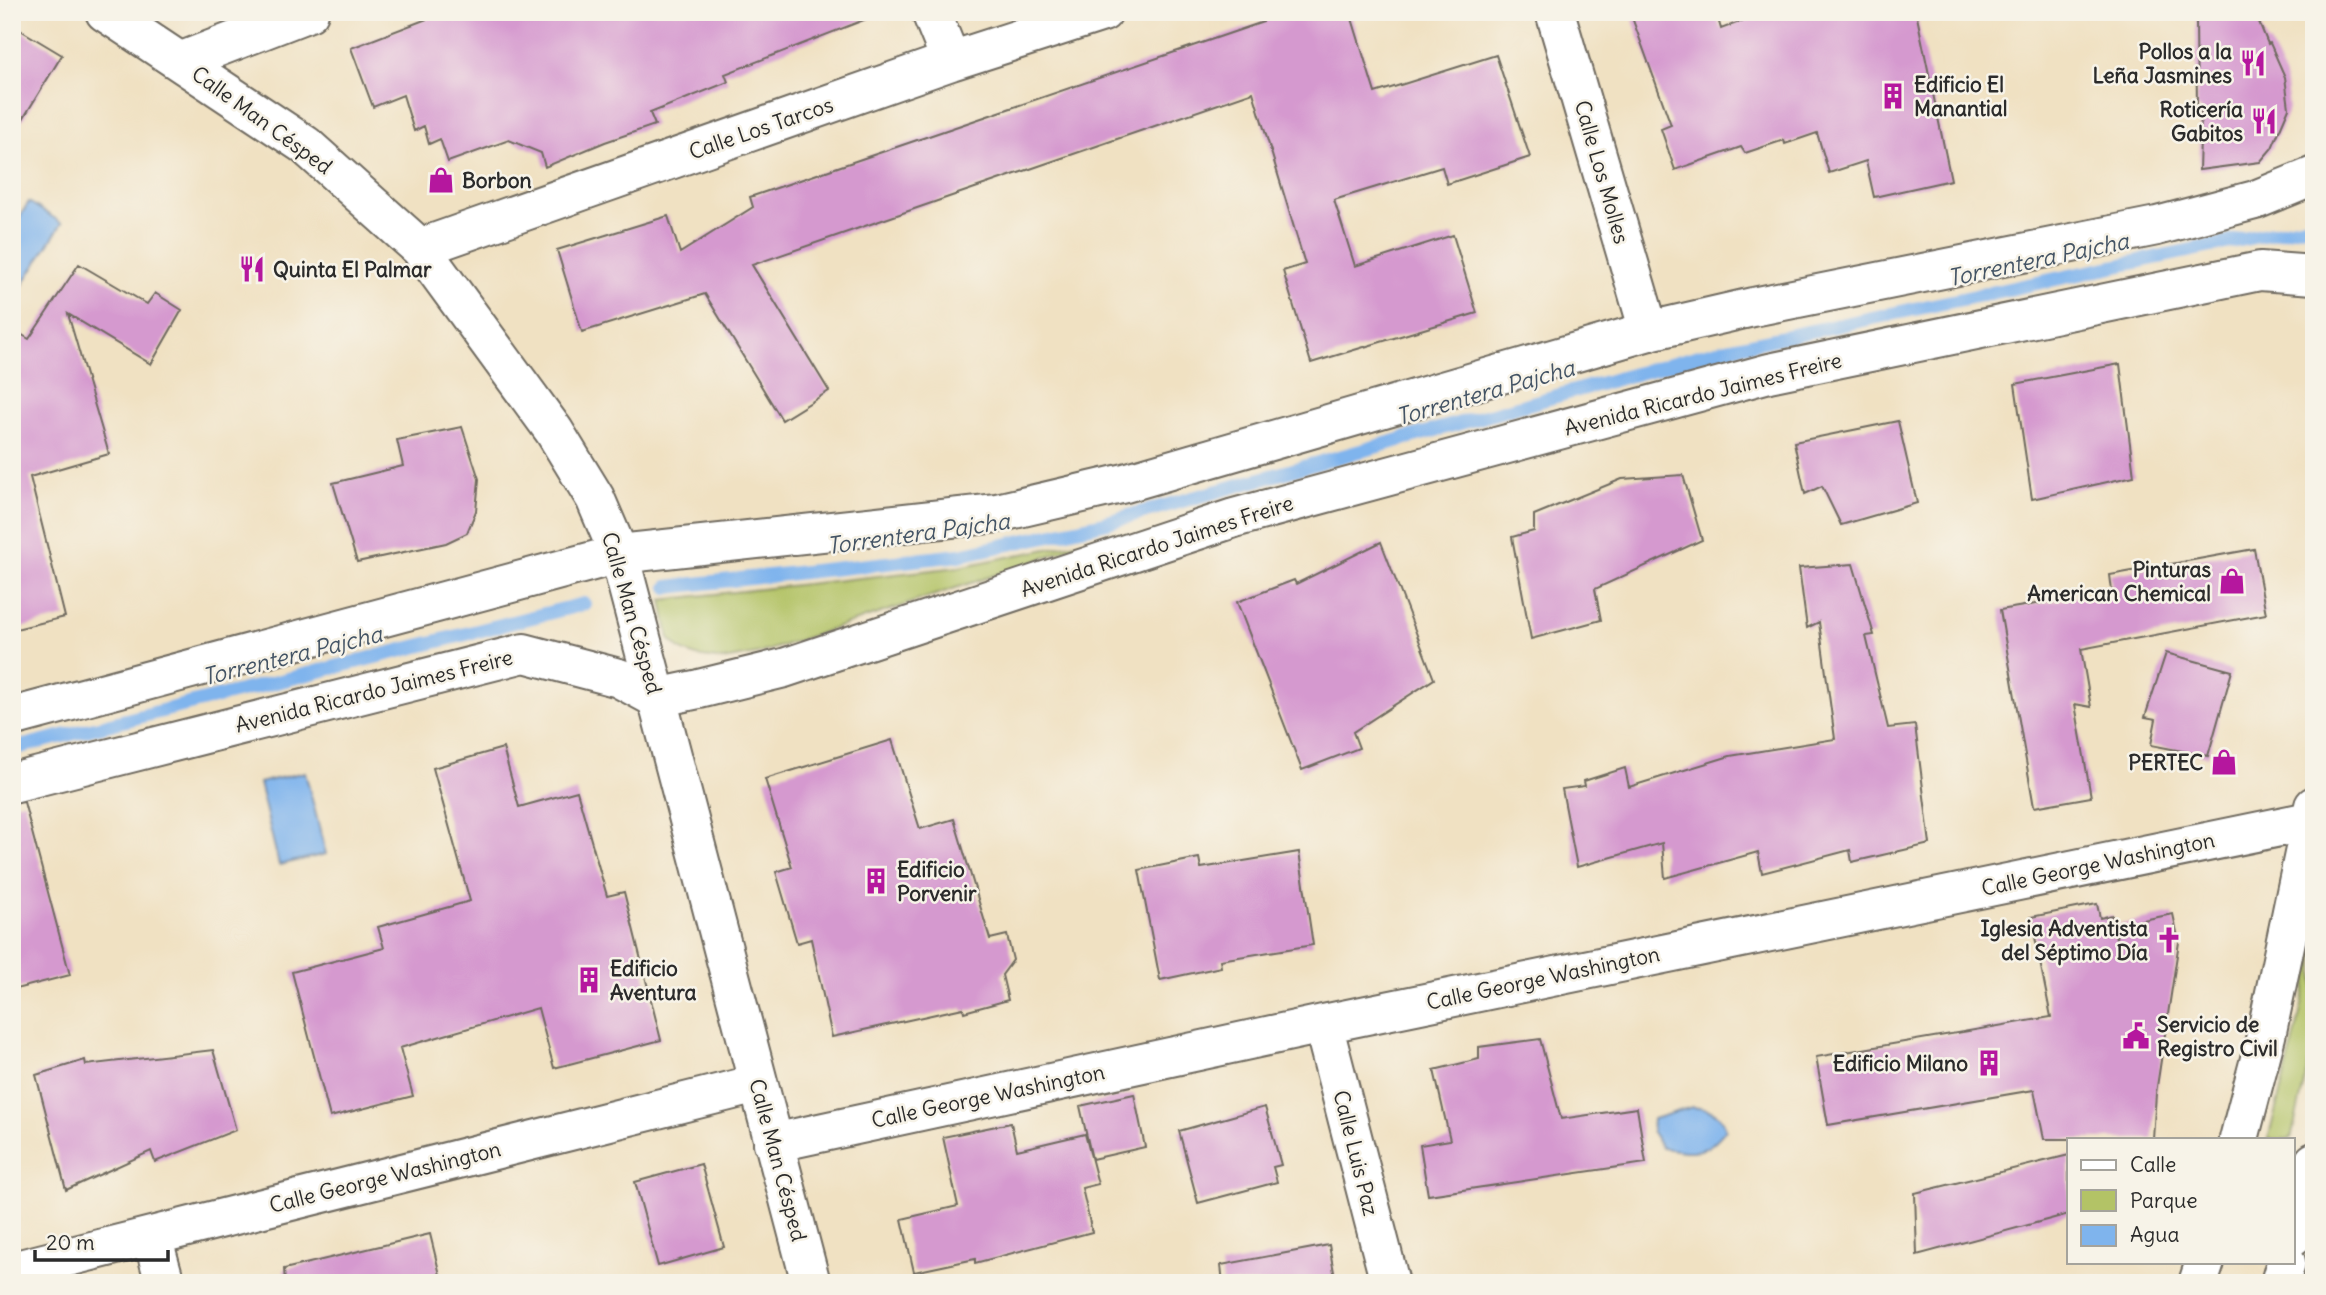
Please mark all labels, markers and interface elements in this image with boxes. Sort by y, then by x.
place label: Pollos a la Leña Jasmines [2092,38,2232,89]
restaurant icon: Pollos a la Leña Jasmines [2238,48,2268,78]
street label: Calle Man Césped [186,60,338,180]
place label: Edificio El Manantial [1914,71,2007,122]
building icon: Edificio El Manantial [1878,81,1908,111]
street label: Calle Los Tarcos [685,91,837,165]
place label: Roticería Gabitos [2159,96,2243,147]
street label: Calle Los Molles [1569,97,1635,247]
restaurant icon: Roticería Gabitos [2249,106,2279,136]
shop icon: Borbon [426,165,456,195]
place label: Borbon [462,167,532,194]
water label: Torrentera Pajcha [1945,225,2133,292]
restaurant icon: Quinta El Palmar [237,254,267,284]
place label: Quinta El Palmar [273,256,432,283]
street label: Avenida Ricardo Jaimes Freire [1561,346,1845,442]
water label: Torrentera Pajcha [1392,352,1579,431]
street label: Avenida Ricardo Jaimes Freire [1017,489,1297,603]
water label: Torrentera Pajcha [825,506,1013,560]
street label: Calle Man Césped [596,529,668,697]
place label: Pinturas American Chemical [2027,556,2211,607]
shop icon: Pinturas American Chemical [2217,566,2247,596]
water label: Torrentera Pajcha [199,618,387,691]
street label: Avenida Ricardo Jaimes Freire [232,643,516,739]
shop icon: PERTEC [2209,747,2239,777]
place label: PERTEC [2128,749,2203,776]
street label: Calle George Washington [1979,826,2217,902]
place label: Edificio Porvenir [897,856,977,907]
building icon: Edificio Porvenir [861,866,891,896]
place label: Iglesia Adventista del Séptimo Día [1981,915,2148,966]
church icon: Iglesia Adventista del Séptimo Día [2154,925,2184,955]
street label: Calle George Washington [1424,940,1662,1016]
place label: Edificio Aventura [610,955,697,1006]
building icon: Edificio Aventura [574,965,604,995]
place label: Servicio de Registro Civil [2157,1011,2278,1062]
public building icon: Servicio de Registro Civil [2121,1021,2151,1051]
building icon: Edificio Milano [1974,1048,2004,1078]
place label: Edificio Milano [1833,1050,1968,1077]
street label: Calle George Washington [869,1058,1107,1134]
street label: Calle Man Césped [743,1076,813,1244]
street label: Calle Luis Paz [1327,1088,1385,1218]
street label: Calle George Washington [266,1135,504,1219]
legend [2067,1138,2294,1264]
text: Calle [2130,1151,2176,1178]
text: Parque [2130,1187,2198,1214]
scale bar [35,1218,168,1262]
text: Agua [2130,1221,2179,1248]
text: 20 m [46,1229,95,1256]

